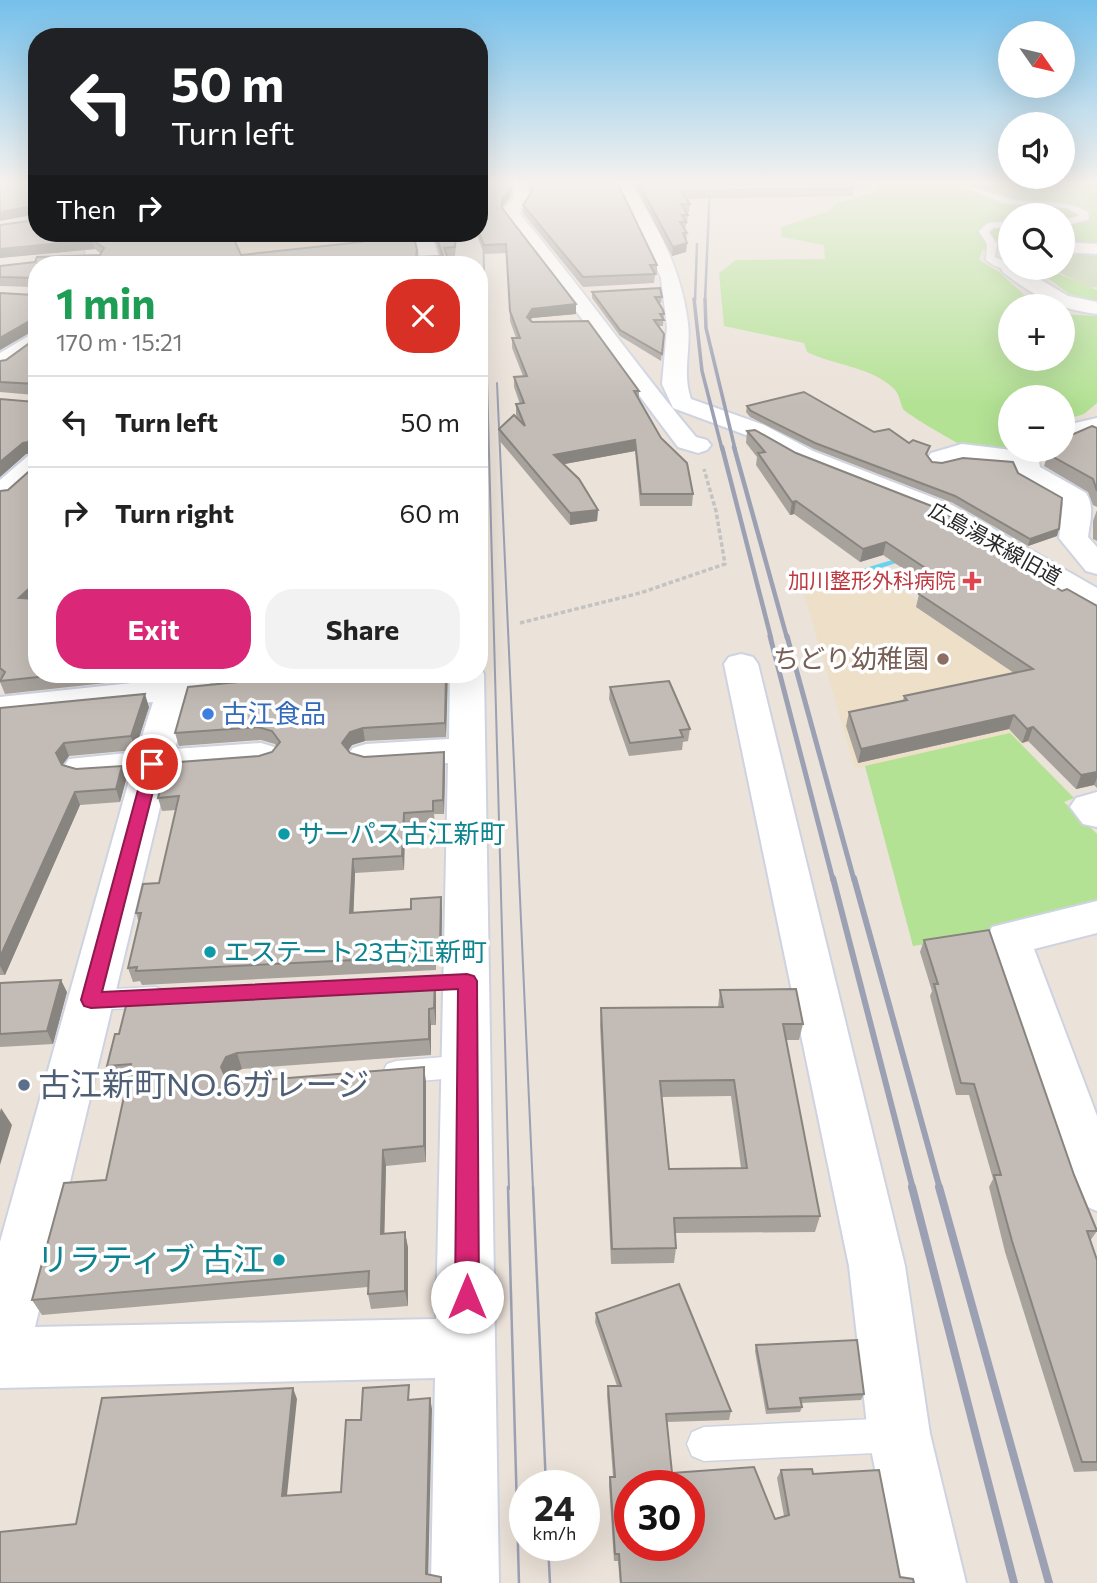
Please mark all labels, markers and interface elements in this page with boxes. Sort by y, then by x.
north arrow [998,21,1074,98]
map controls [998,21,1075,462]
text: 50 m [171,52,284,112]
icon: left [56,56,147,147]
text: Turn left [171,112,295,152]
button: sound [998,112,1075,189]
icon: right [130,189,168,227]
text: Then [56,193,116,224]
button: search [998,203,1075,280]
text: 1 min [56,276,156,328]
button: close [386,279,460,353]
button: + [998,294,1075,371]
text: 170 m · 15:21 [56,328,183,356]
button: − [998,385,1075,462]
icon: left [56,403,94,441]
text: Turn left [115,406,218,437]
text: 50 m [400,406,460,437]
icon: right [56,494,94,532]
street label: 広島湯来線旧道 [925,496,1066,589]
text: Turn right [115,497,234,528]
text: 60 m [400,497,460,528]
place label: 加川整形外科病院 [788,567,956,592]
marker: 加川整形外科病院 [962,571,982,591]
button: Exit [56,589,251,669]
button: Share [265,589,460,669]
place label: ちどり幼稚園 [773,642,929,673]
marker: ちどり幼稚園 [935,651,951,667]
place label: 古江食品 [222,697,326,728]
marker: 古江食品 [200,706,216,722]
pin [122,734,182,794]
icon: arrive [133,745,171,783]
place label: サーパス古江新町 [298,817,506,848]
marker: サーパス古江新町 [276,826,292,842]
place label: エステート23古江新町 [224,935,487,966]
marker: エステート23古江新町 [202,944,218,960]
place label: 古江新町NO.6ガレージ [38,1063,369,1103]
marker: 古江新町NO.6ガレージ [16,1077,32,1093]
place label: リラティブ 古江 [37,1238,265,1278]
marker: リラティブ 古江 [271,1252,287,1268]
position arrow [430,1260,504,1334]
speed limit sign: 30 [614,1470,705,1561]
text: 24 [534,1485,575,1528]
text: km/h [533,1522,576,1544]

